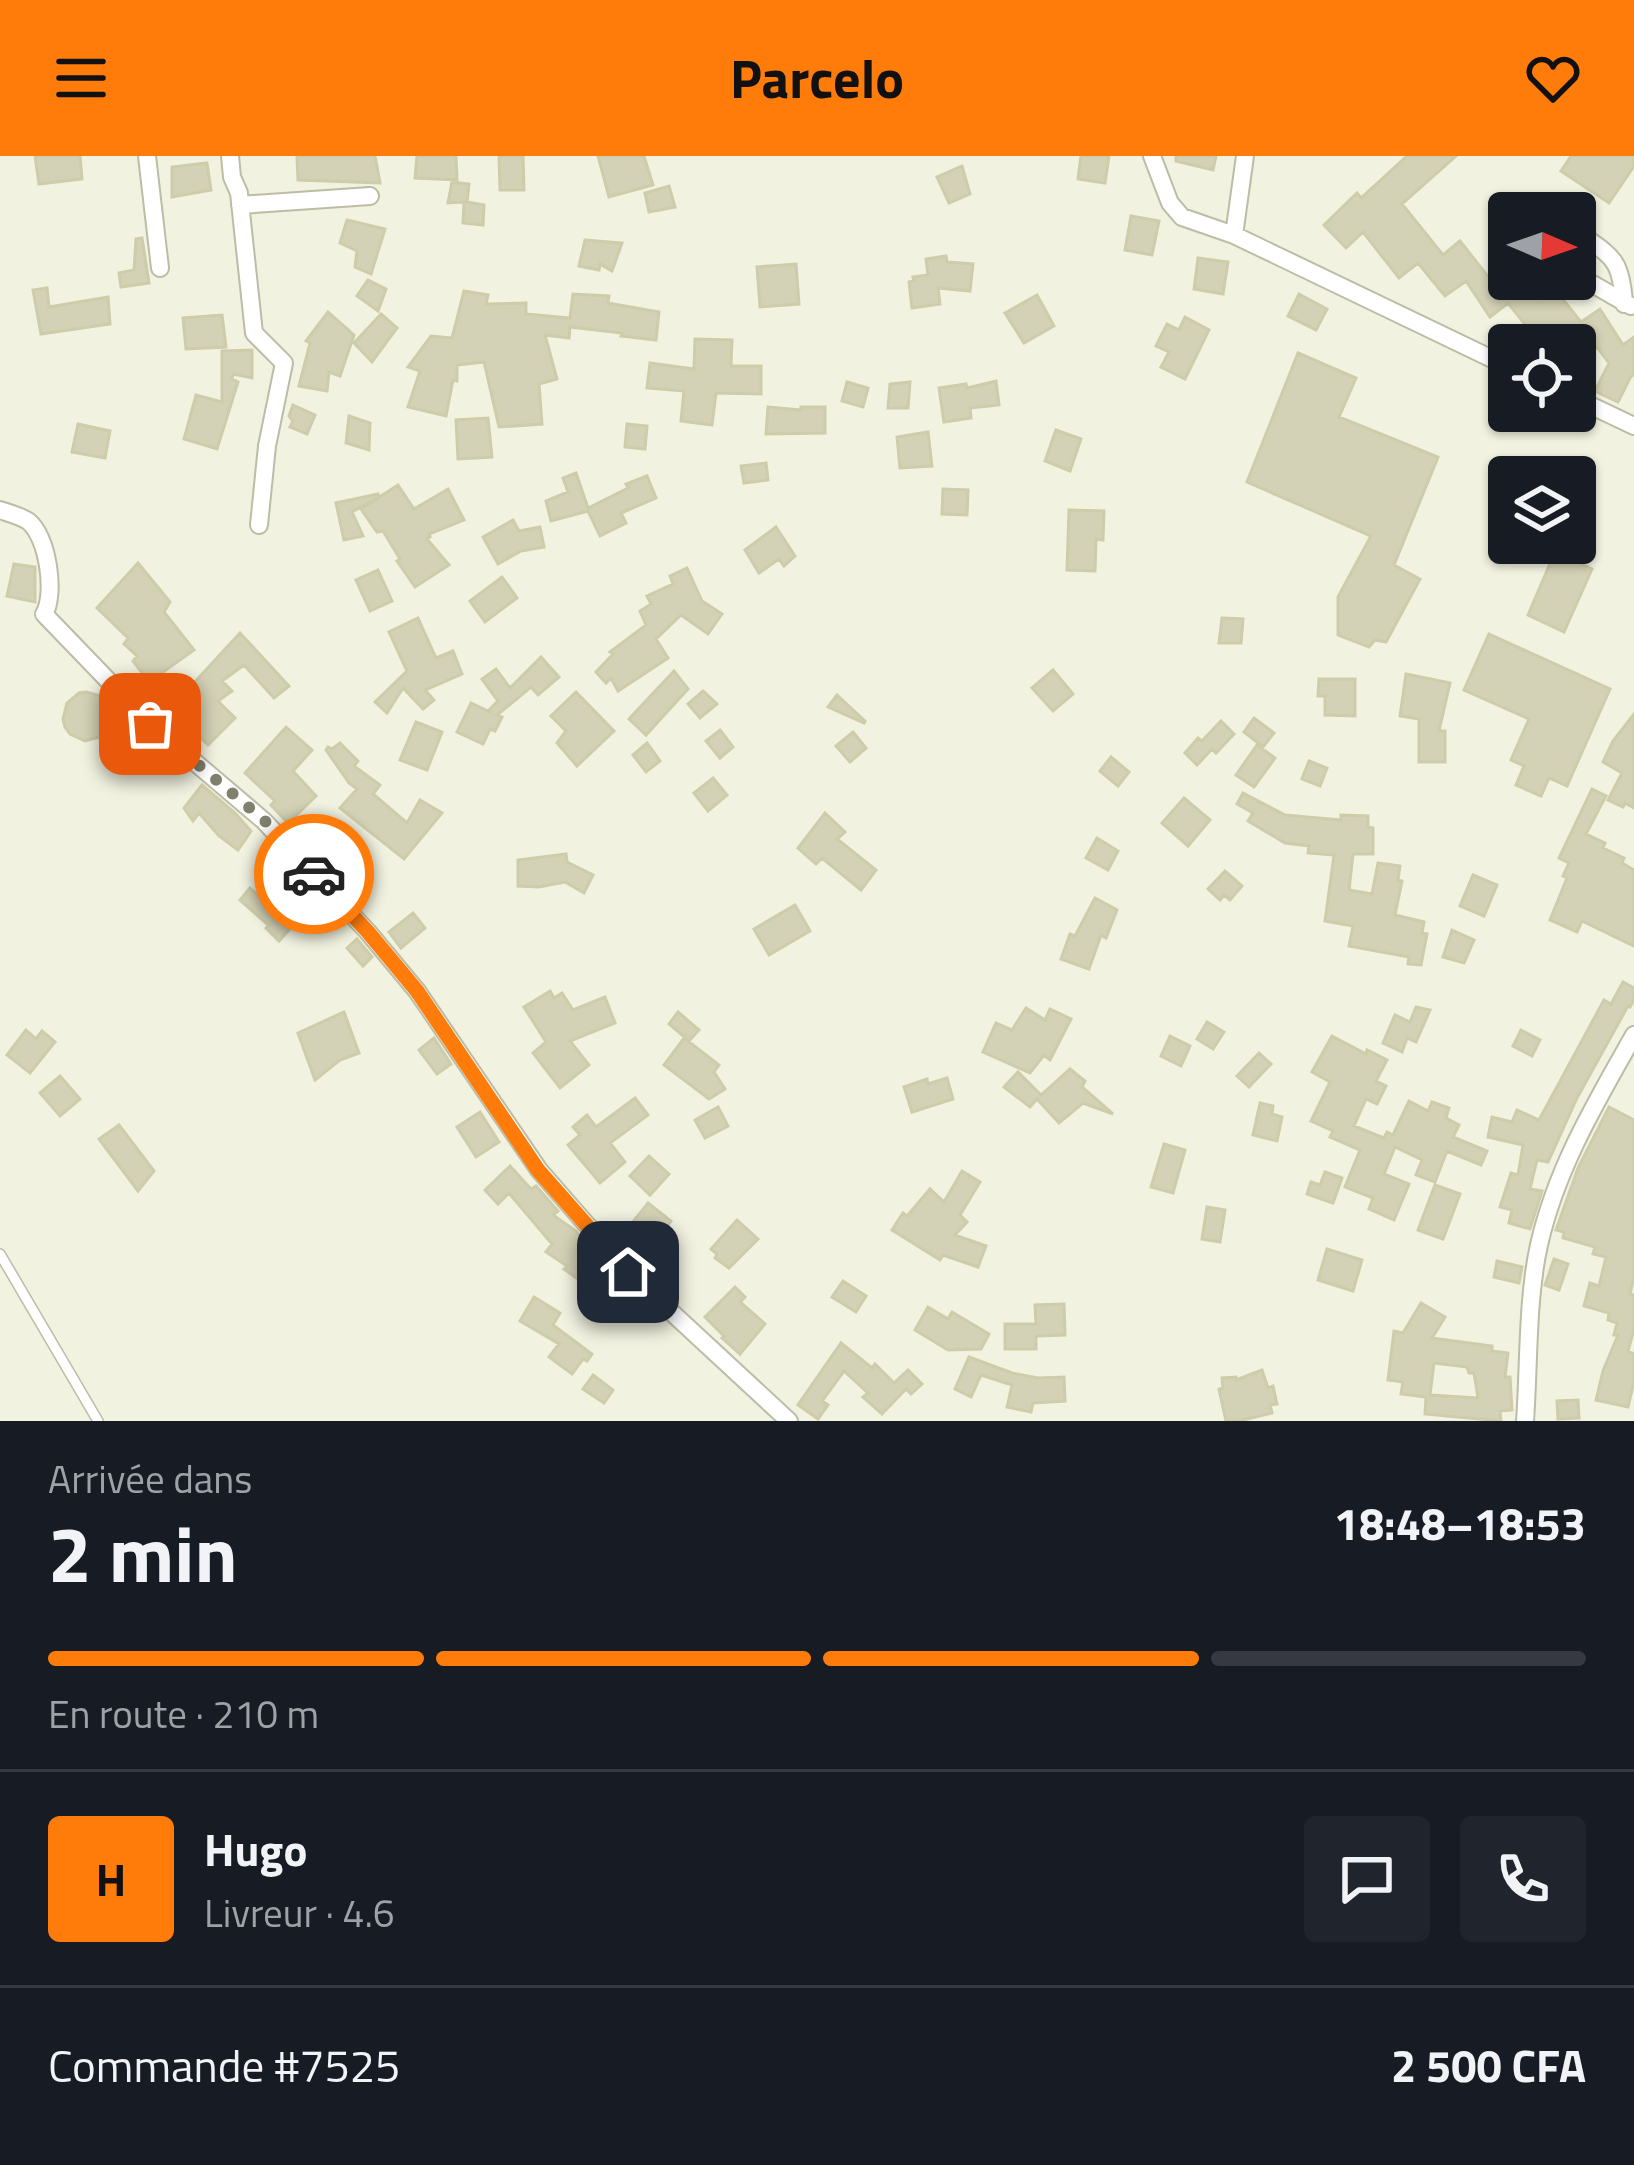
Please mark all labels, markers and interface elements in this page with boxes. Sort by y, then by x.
text: Parcelo [730,37,904,119]
icon: menu [48,45,114,111]
icon: heart [1520,45,1586,111]
north arrow [1488,192,1596,300]
map controls [1488,192,1596,564]
button: locate [1488,324,1596,432]
button: layers [1488,456,1596,564]
pin [99,673,201,775]
icon: bag [117,691,183,757]
courier [254,814,374,934]
icon: car [281,841,347,907]
pin [577,1221,679,1323]
icon: home [595,1239,661,1305]
text: Arrivée dans [48,1449,252,1508]
text: 18:48–18:53 [1334,1489,1586,1557]
text: 2 min [48,1494,238,1612]
text: En route · 210 m [48,1684,319,1743]
text: Hugo [204,1815,307,1883]
button: chat [1304,1816,1430,1942]
button: phone [1460,1816,1586,1942]
text: H [96,1845,126,1913]
text: Livreur · 4.6 [204,1883,395,1942]
text: Commande #7525 [48,2031,400,2099]
text: 2 500 CFA [1391,2031,1586,2099]

